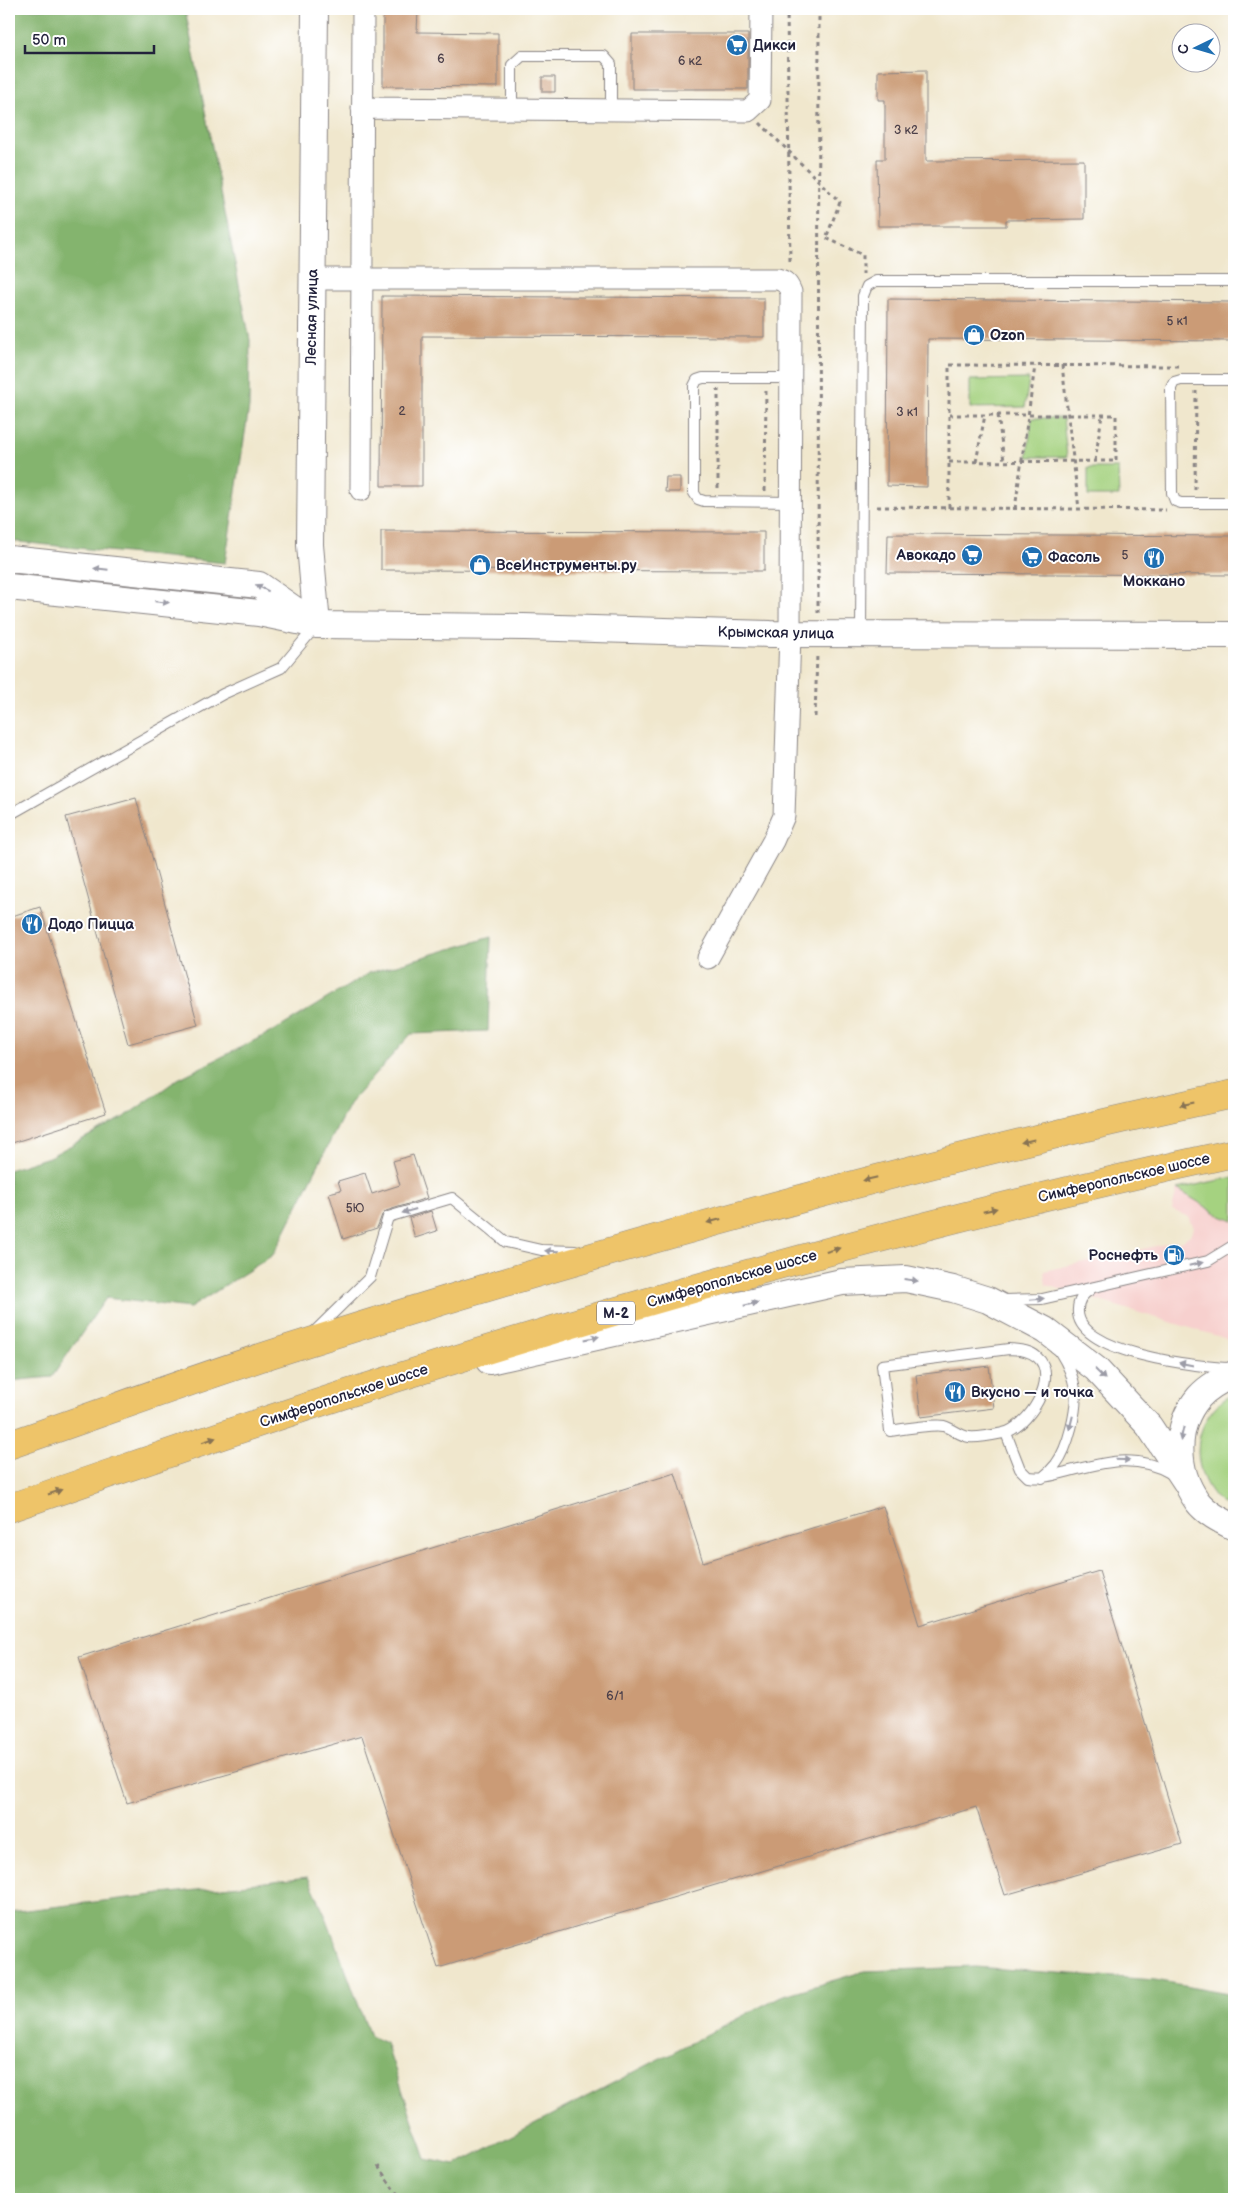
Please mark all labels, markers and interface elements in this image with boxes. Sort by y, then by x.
scale bar [25,22,154,54]
north arrow [1170,22,1220,72]
text: 50 m [32,31,66,50]
supermarket icon: Дикси [725,33,749,57]
place label: Дикси [753,36,796,55]
text: С [1175,43,1192,55]
house number: 6 [437,52,445,67]
house number: 6 к2 [678,54,702,69]
house number: 3 к2 [894,123,918,138]
street label: Лесная улица [302,268,322,366]
house number: 5 к1 [1166,314,1188,329]
shop icon: Ozon [962,323,986,347]
place label: Ozon [990,326,1025,345]
house number: 2 [398,404,406,419]
house number: 3 к1 [896,405,918,420]
supermarket icon: Авокадо [960,543,984,567]
supermarket icon: Фасоль [1020,545,1044,569]
place label: Авокадо [896,546,956,565]
restaurant icon: Моккано [1142,546,1166,570]
place label: Фасоль [1048,548,1100,567]
house number: 5 [1122,548,1129,563]
shop icon: ВсеИнструменты.ру [468,553,492,577]
place label: ВсеИнструменты.ру [496,556,637,575]
one-way arrow [93,565,109,573]
place label: Моккано [1123,572,1185,591]
one-way arrow [255,584,269,592]
one-way arrow [154,599,170,607]
street label: Крымская улица [718,622,835,644]
restaurant icon: Додо Пицца [20,912,44,936]
place label: Додо Пицца [48,915,134,934]
one-way arrow [1179,1100,1194,1108]
one-way arrow [1021,1137,1036,1145]
street label: Симферопольское шоссе [1036,1149,1212,1207]
one-way arrow [863,1175,878,1183]
house number: 5Ю [346,1201,365,1216]
one-way arrow [983,1206,998,1214]
one-way arrow [401,1207,416,1215]
one-way arrow [706,1218,721,1226]
fuel station icon: Роснефть [1162,1243,1186,1267]
one-way arrow [544,1246,560,1254]
street label: Симферопольское шоссе [645,1246,819,1312]
one-way arrow [825,1246,840,1254]
place label: Роснефть [1088,1246,1158,1265]
one-way arrow [1188,1260,1203,1268]
one-way arrow [903,1277,919,1285]
one-way arrow [1029,1295,1045,1303]
one-way arrow [743,1300,758,1308]
road number: М-2 [597,1302,635,1325]
one-way arrow [584,1334,599,1342]
street label: Симферопольское шоссе [257,1360,431,1432]
one-way arrow [1178,1360,1193,1368]
one-way arrow [1094,1367,1106,1379]
restaurant icon: Вкусно — и точка [943,1380,967,1404]
place label: Вкусно — и точка [971,1383,1094,1402]
one-way arrow [1067,1416,1075,1431]
one-way arrow [1178,1427,1186,1442]
one-way arrow [201,1436,216,1443]
one-way arrow [1115,1457,1131,1465]
one-way arrow [48,1488,63,1496]
house number: 6/1 [606,1689,624,1704]

